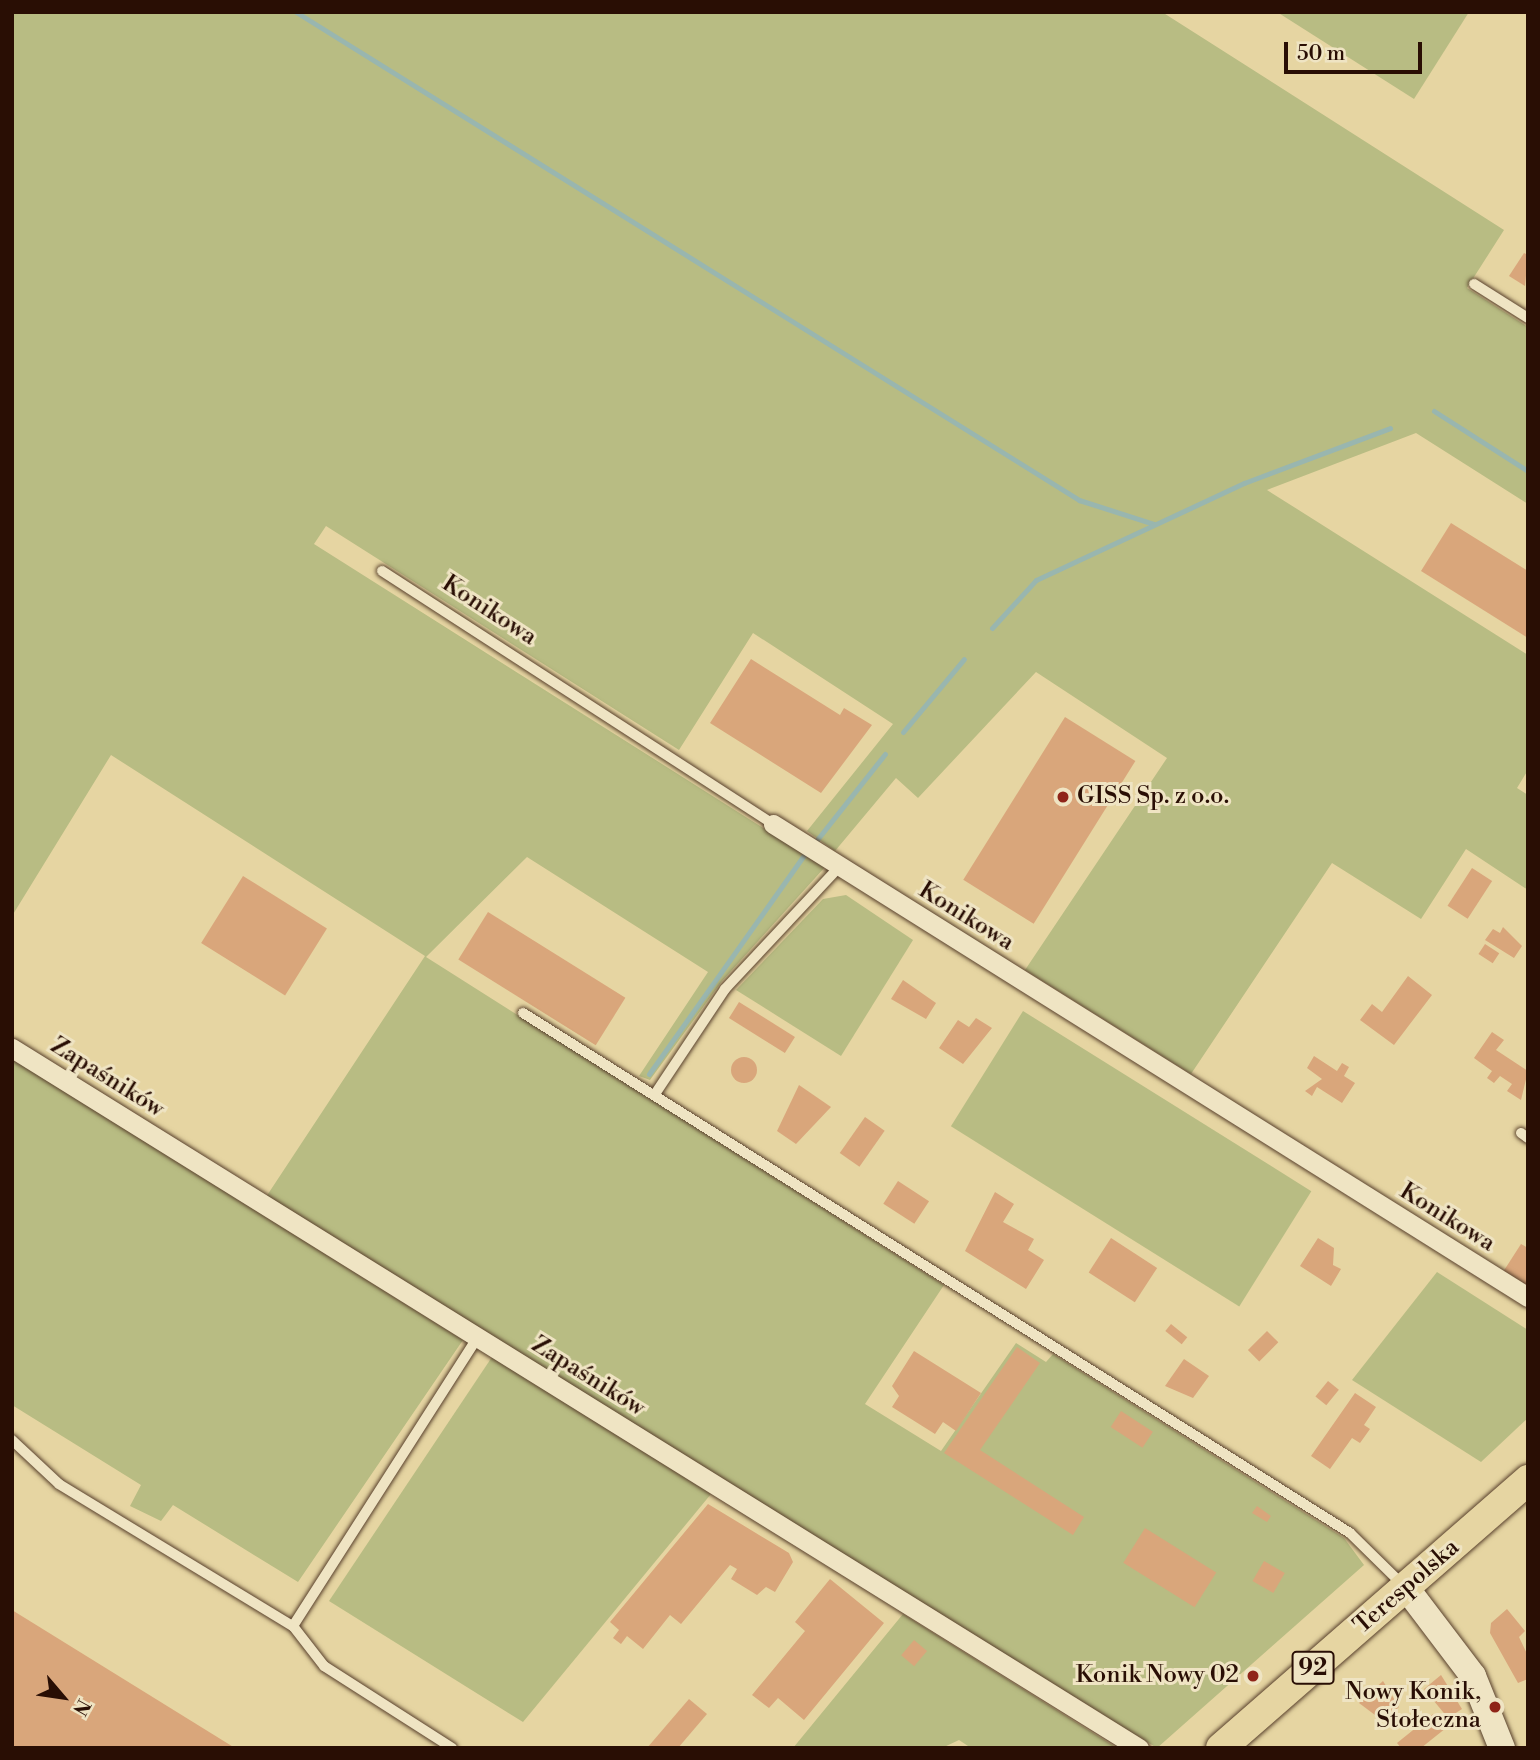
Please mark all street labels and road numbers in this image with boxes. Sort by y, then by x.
street label: Konikowa [436,570,542,652]
street label: Konikowa [913,876,1019,958]
street label: Zapaśników [45,1032,169,1124]
street label: Konikowa [1394,1177,1500,1259]
street label: Zapaśników [526,1331,650,1423]
street label: Terespolska [1348,1533,1466,1641]
road number: 92 [1290,1648,1336,1688]

